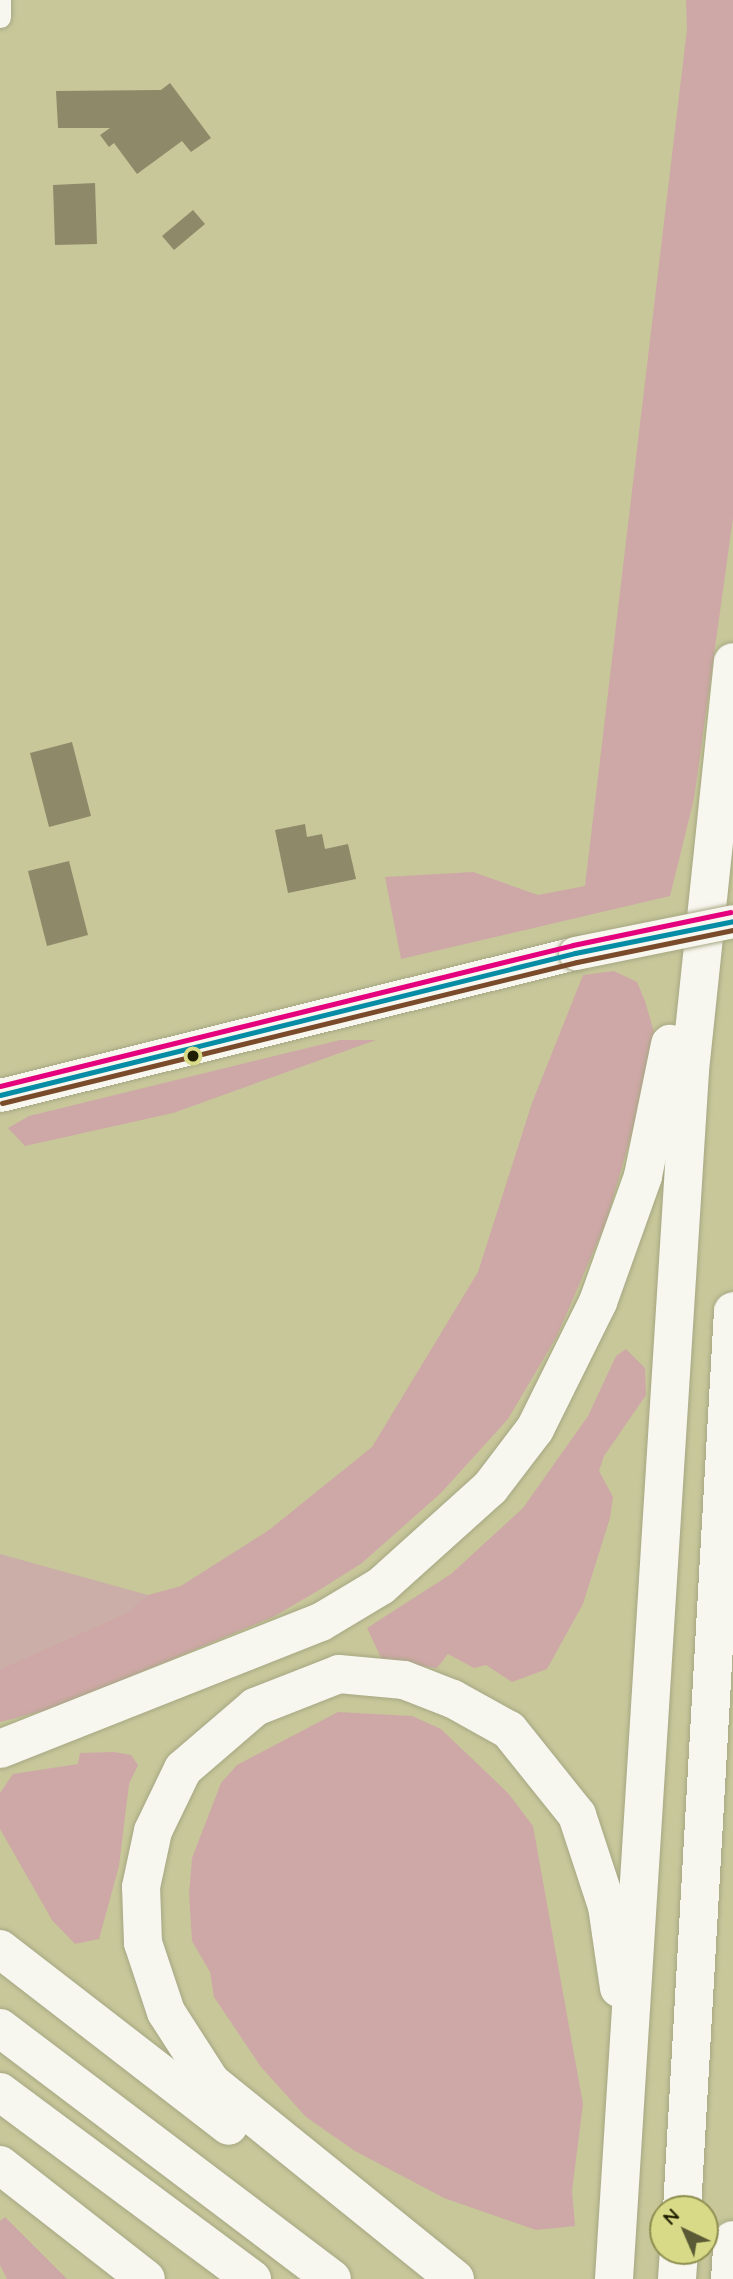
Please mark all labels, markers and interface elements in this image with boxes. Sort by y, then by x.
unlabelled marker [186,1049,200,1063]
north arrow [649,2195,719,2265]
text: N [657,2203,684,2230]

